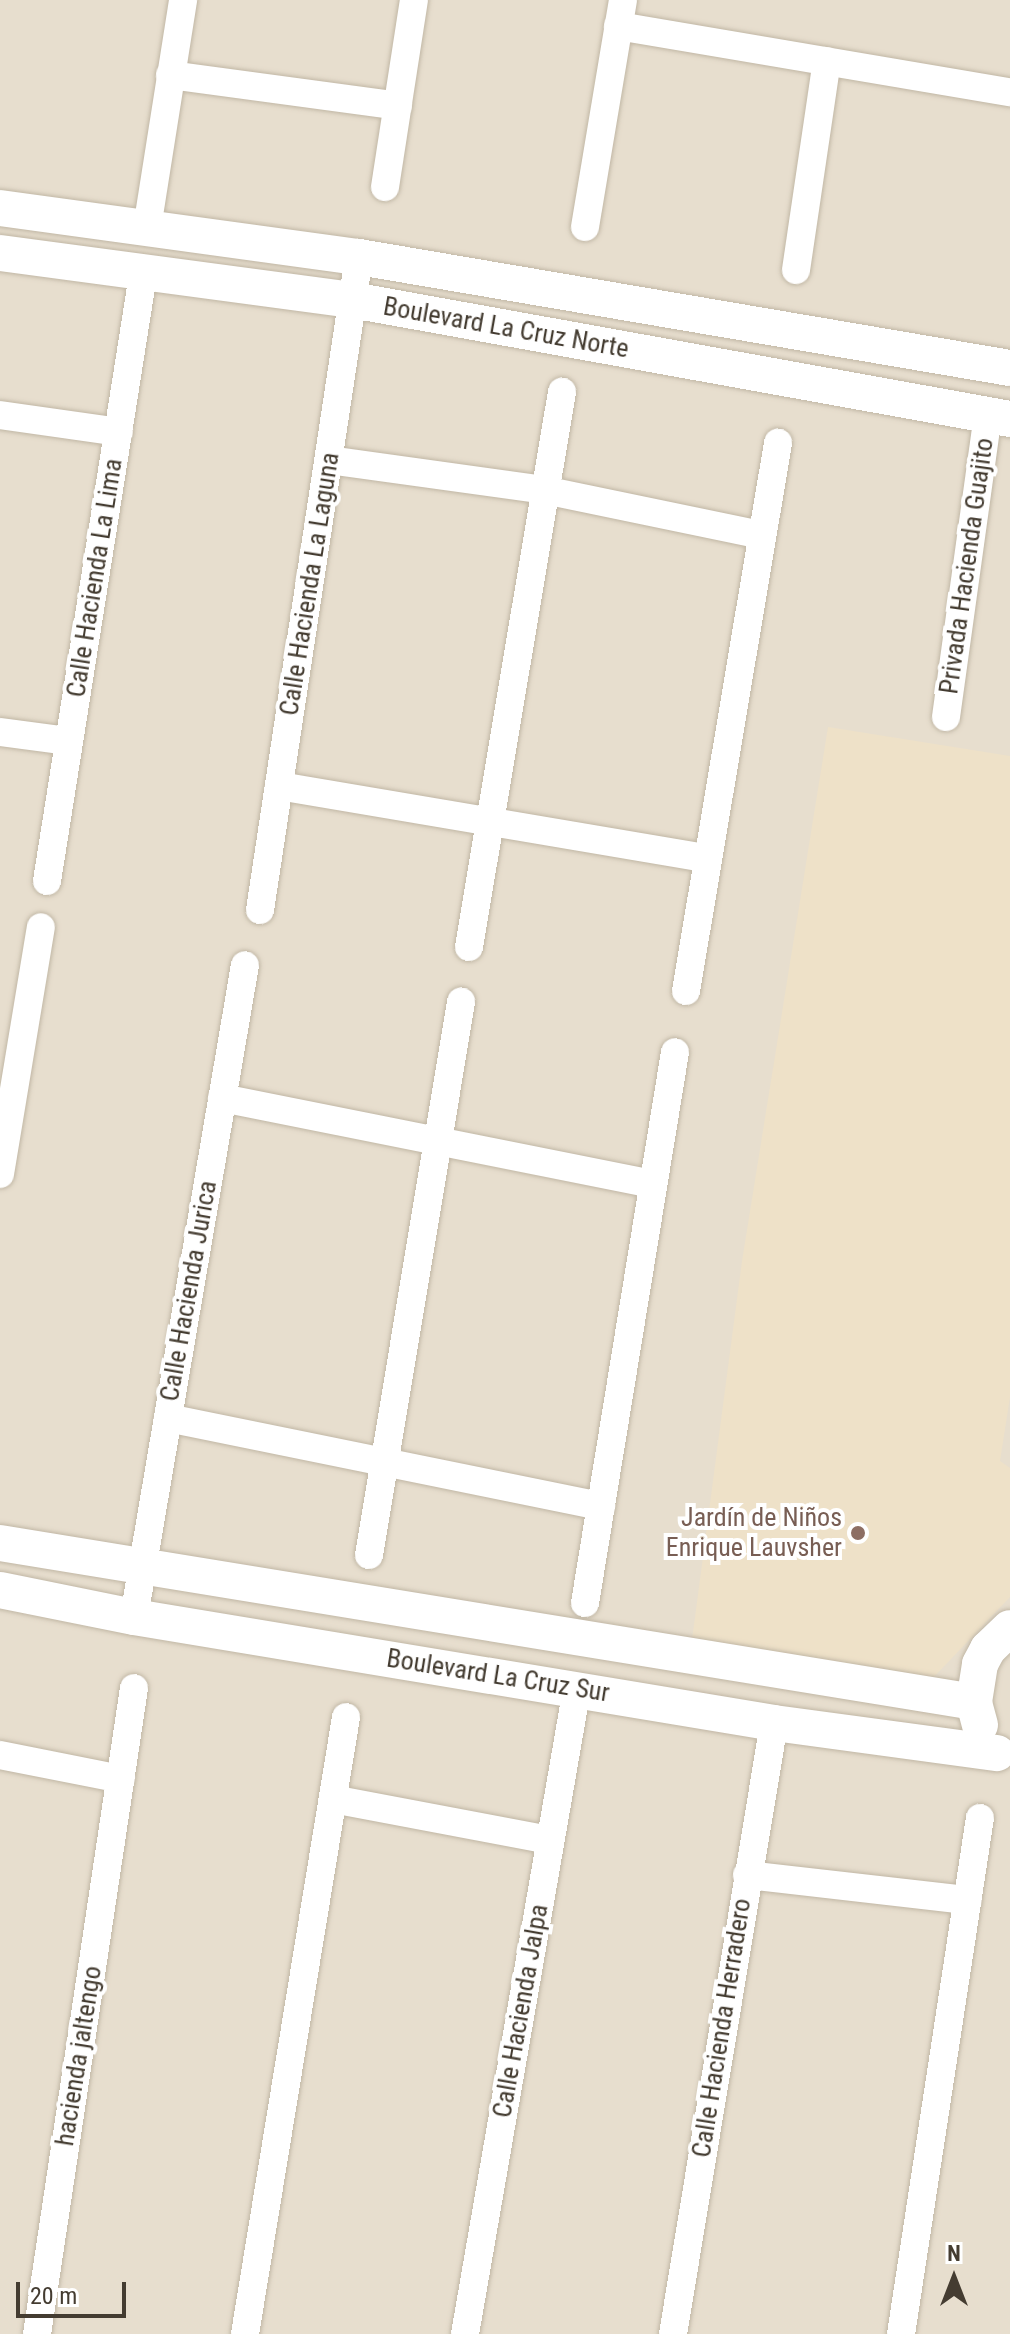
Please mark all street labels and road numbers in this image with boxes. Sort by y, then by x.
street label: Boulevard La Cruz Norte [381,291,631,365]
street label: Privada Hacienda Guajito [934,436,1000,696]
street label: Calle Hacienda La Laguna [274,450,346,718]
street label: Calle Hacienda La Lima [61,457,129,699]
street label: Calle Hacienda Jurica [154,1178,224,1404]
street label: Boulevard La Cruz Sur [384,1643,612,1709]
street label: Calle Hacienda Herradero [686,1896,758,2160]
street label: Calle Hacienda Jalpa [487,1902,555,2120]
street label: hacienda jaltengo [49,1964,109,2148]

